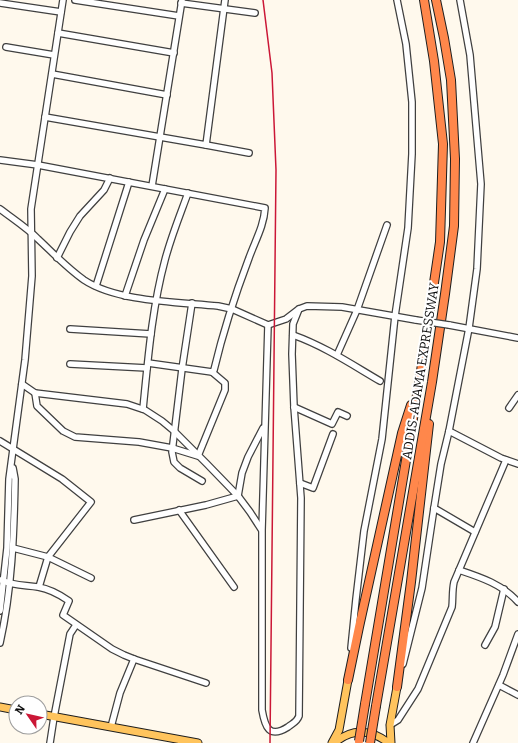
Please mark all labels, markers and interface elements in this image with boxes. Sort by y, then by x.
street label: ADDIS-ADAMA EXPRESSWAY [399,281,442,460]
north arrow [8,695,48,735]
text: N [12,702,28,717]

